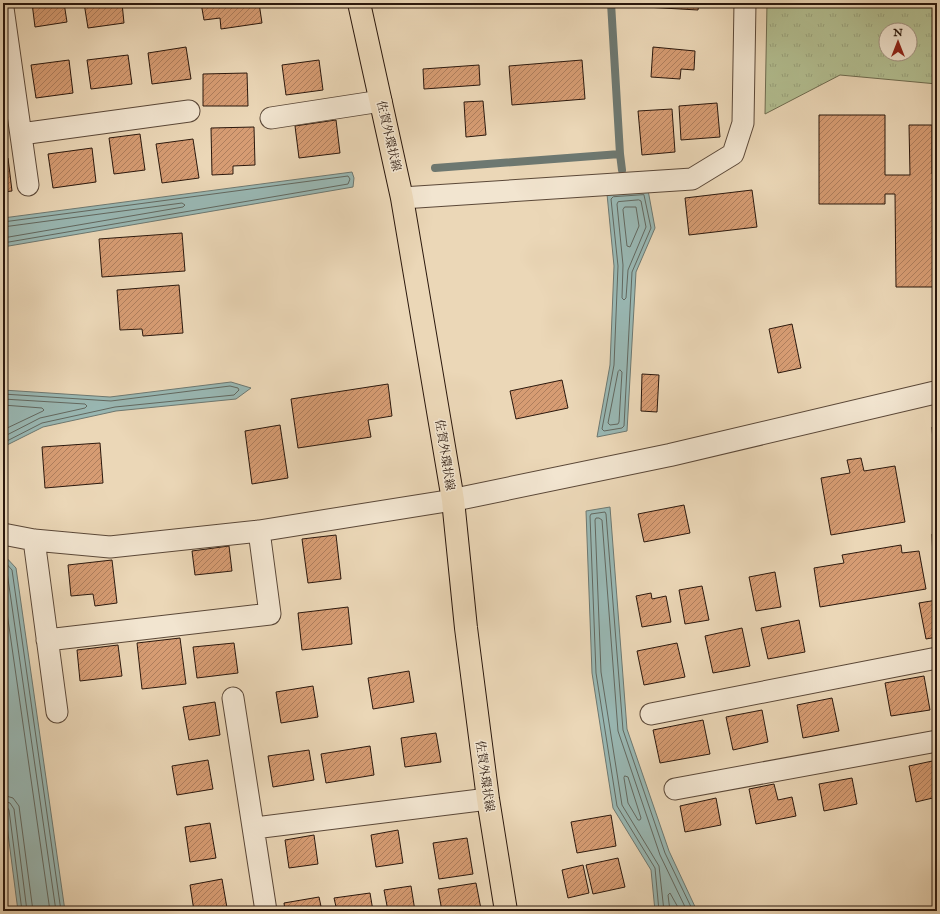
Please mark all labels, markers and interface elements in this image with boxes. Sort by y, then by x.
north arrow [878,22,918,62]
text: N [892,26,903,40]
street label: 佐賀外環状線 [373,99,404,173]
street label: 佐賀外環状線 [431,418,458,492]
street label: 佐賀外環状線 [472,739,497,813]

